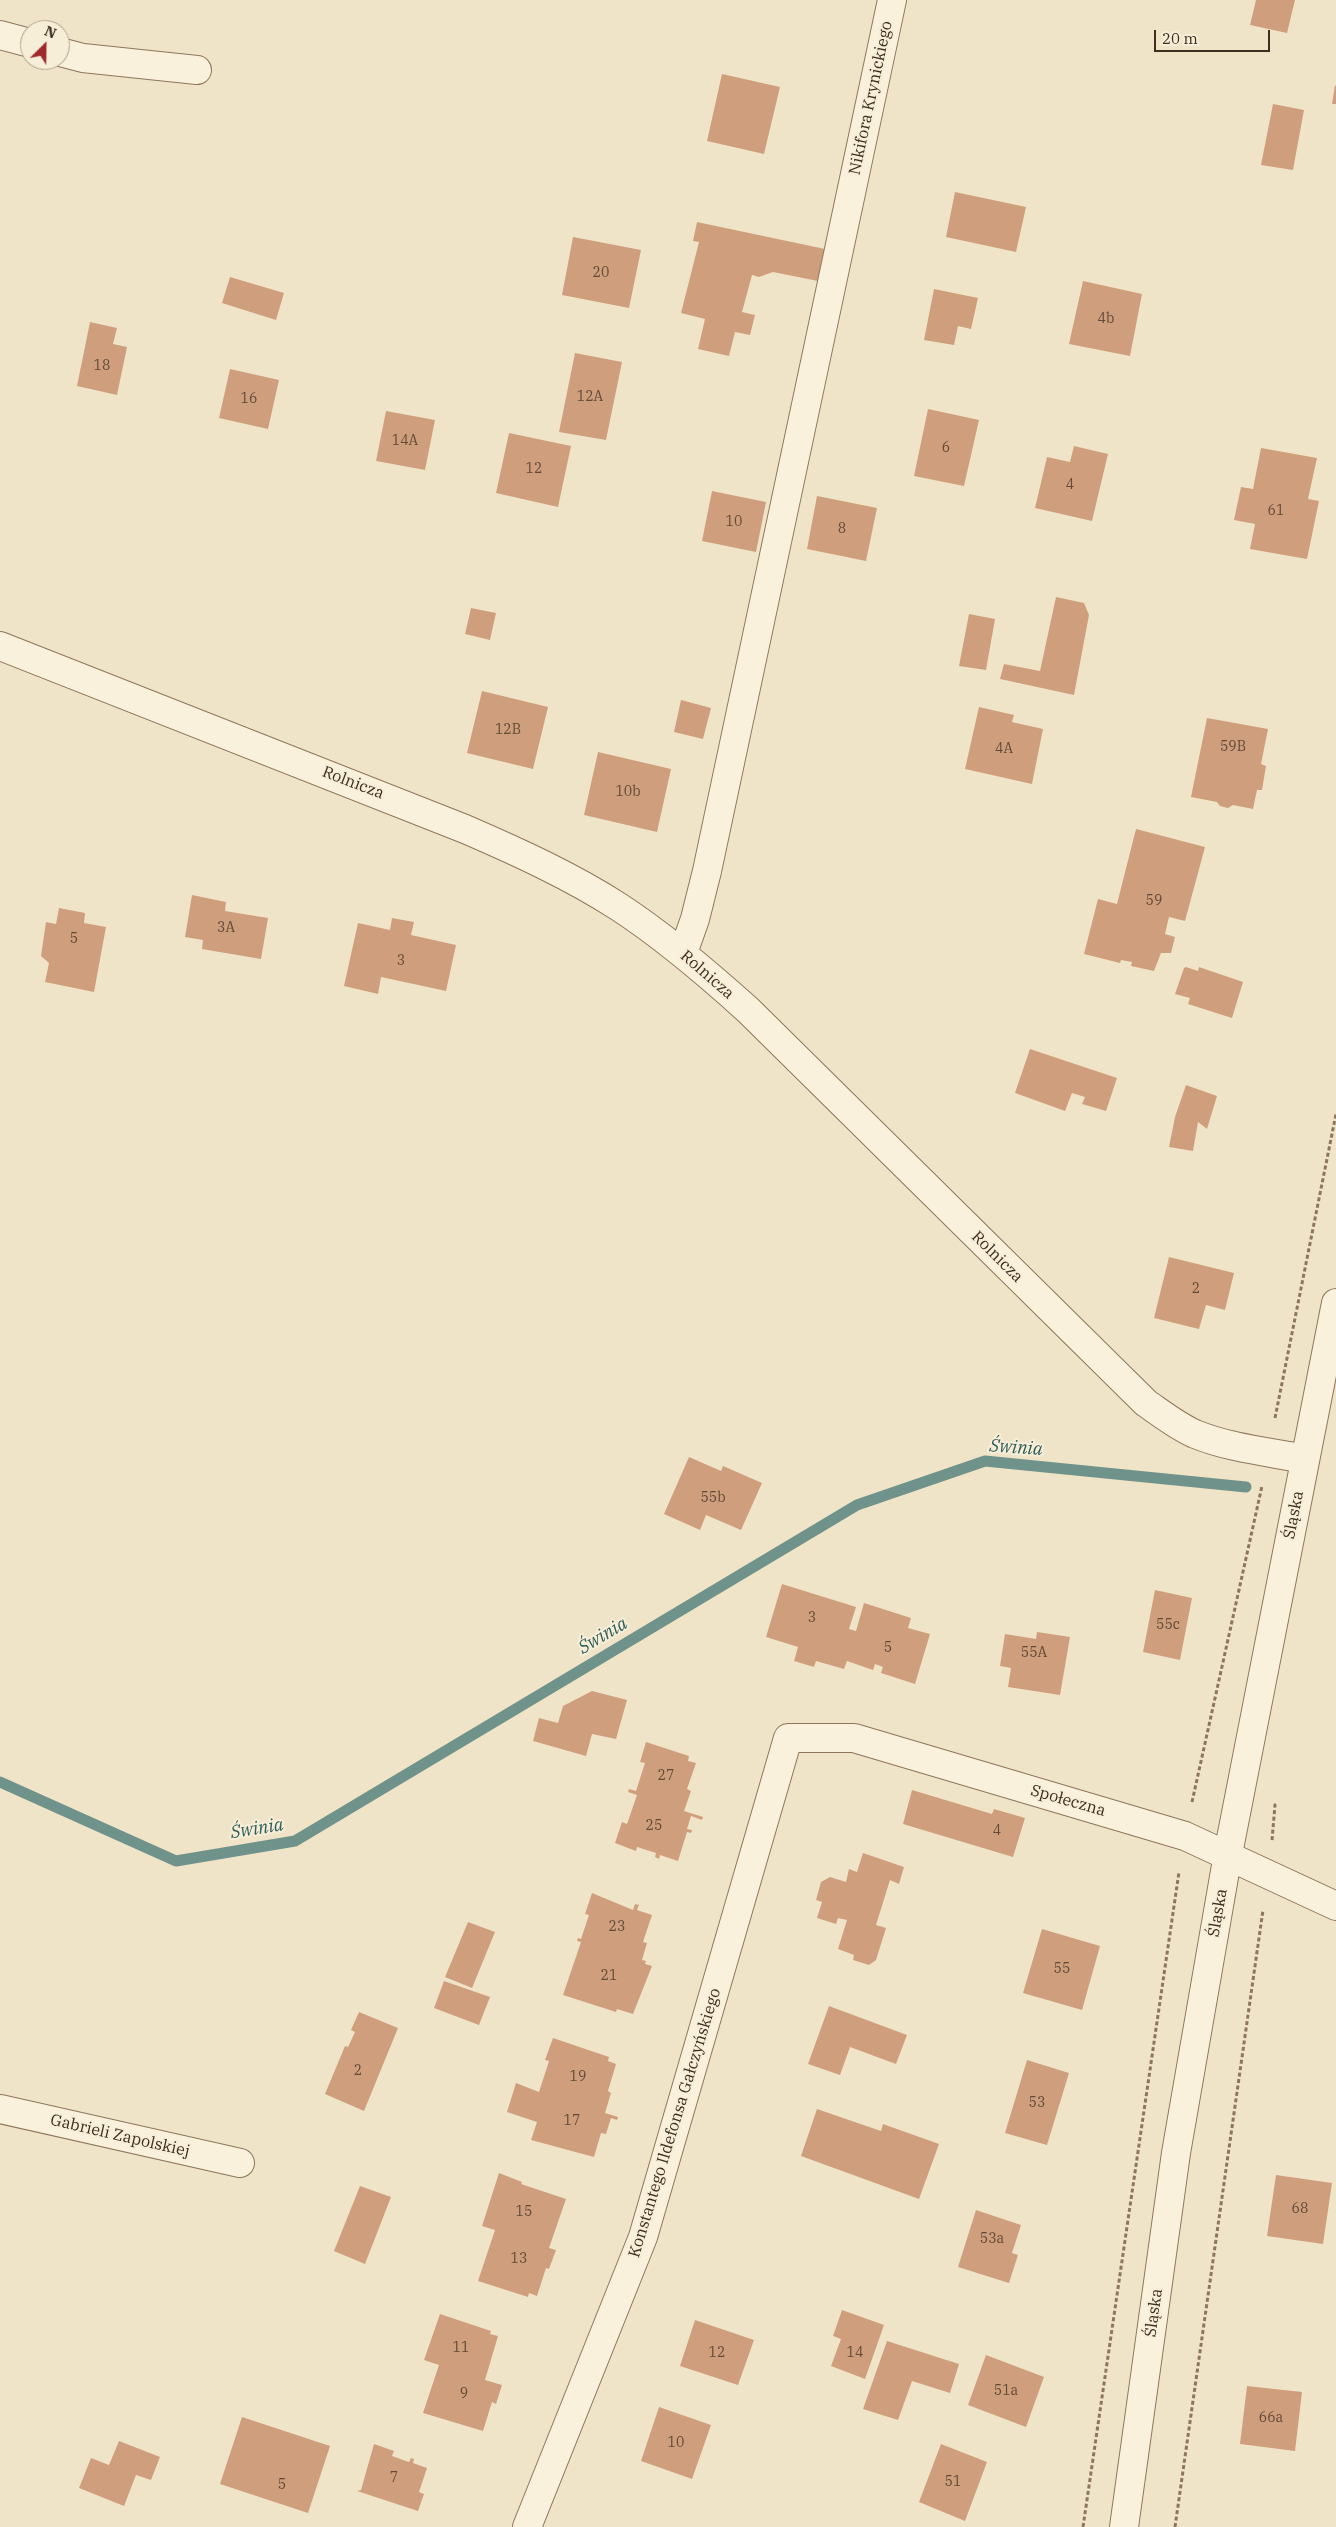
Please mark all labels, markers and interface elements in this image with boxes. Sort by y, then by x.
street label: Nikifora Krynickiego [845,19,897,177]
north arrow [20,20,70,70]
scale bar [1156,20,1272,52]
text: N [42,22,59,43]
text: 20 m [1162,29,1198,48]
house number: 20 [593,265,609,281]
house number: 4b [1098,311,1114,327]
house number: 18 [94,358,110,374]
house number: 12A [577,389,603,405]
house number: 16 [241,391,257,407]
house number: 14A [392,433,418,449]
house number: 6 [942,440,950,456]
house number: 12 [526,461,542,477]
house number: 4 [1066,477,1074,493]
house number: 61 [1268,503,1284,519]
house number: 10 [726,514,742,530]
house number: 8 [838,521,846,537]
house number: 12B [495,722,521,738]
house number: 59B [1220,739,1246,755]
house number: 4A [995,741,1013,757]
street label: Rolnicza [319,762,387,804]
house number: 10b [615,784,641,800]
house number: 59 [1146,893,1162,909]
house number: 3A [217,920,235,936]
house number: 5 [70,931,78,947]
street label: Rolnicza [676,947,738,1003]
house number: 3 [397,953,405,969]
street label: Rolnicza [967,1227,1027,1287]
house number: 2 [1192,1281,1200,1297]
water label: Świnia [989,1435,1043,1461]
street label: Śląska [1280,1489,1308,1541]
house number: 55b [700,1490,726,1506]
house number: 3 [808,1610,816,1626]
water label: Świnia [575,1613,631,1659]
house number: 55c [1156,1617,1180,1633]
house number: 5 [884,1640,892,1656]
house number: 55A [1021,1645,1047,1661]
house number: 27 [658,1768,674,1784]
street label: Społeczna [1028,1781,1108,1821]
water label: Świnia [229,1814,285,1844]
house number: 25 [646,1818,662,1834]
house number: 4 [993,1823,1001,1839]
street label: Śląska [1204,1887,1232,1939]
house number: 23 [609,1919,625,1935]
house number: 55 [1054,1961,1070,1977]
house number: 21 [601,1968,617,1984]
street label: Konstantego Ildefonsa Gałczyńskiego [625,1986,725,2260]
house number: 2 [354,2063,362,2079]
house number: 19 [570,2069,586,2085]
house number: 53 [1029,2095,1045,2111]
street label: Gabrieli Zapolskiej [48,2111,192,2161]
house number: 17 [564,2113,580,2129]
house number: 68 [1292,2201,1308,2217]
house number: 15 [516,2204,532,2220]
house number: 53a [980,2231,1004,2247]
house number: 13 [511,2251,527,2267]
street label: Śląska [1141,2287,1167,2339]
house number: 11 [453,2340,469,2356]
house number: 12 [709,2345,725,2361]
house number: 14 [847,2345,863,2361]
house number: 51a [994,2383,1018,2399]
house number: 9 [460,2386,468,2402]
house number: 66a [1259,2410,1283,2426]
house number: 10 [668,2435,684,2451]
house number: 7 [390,2470,398,2486]
house number: 51 [945,2474,961,2490]
house number: 5 [278,2477,286,2493]

